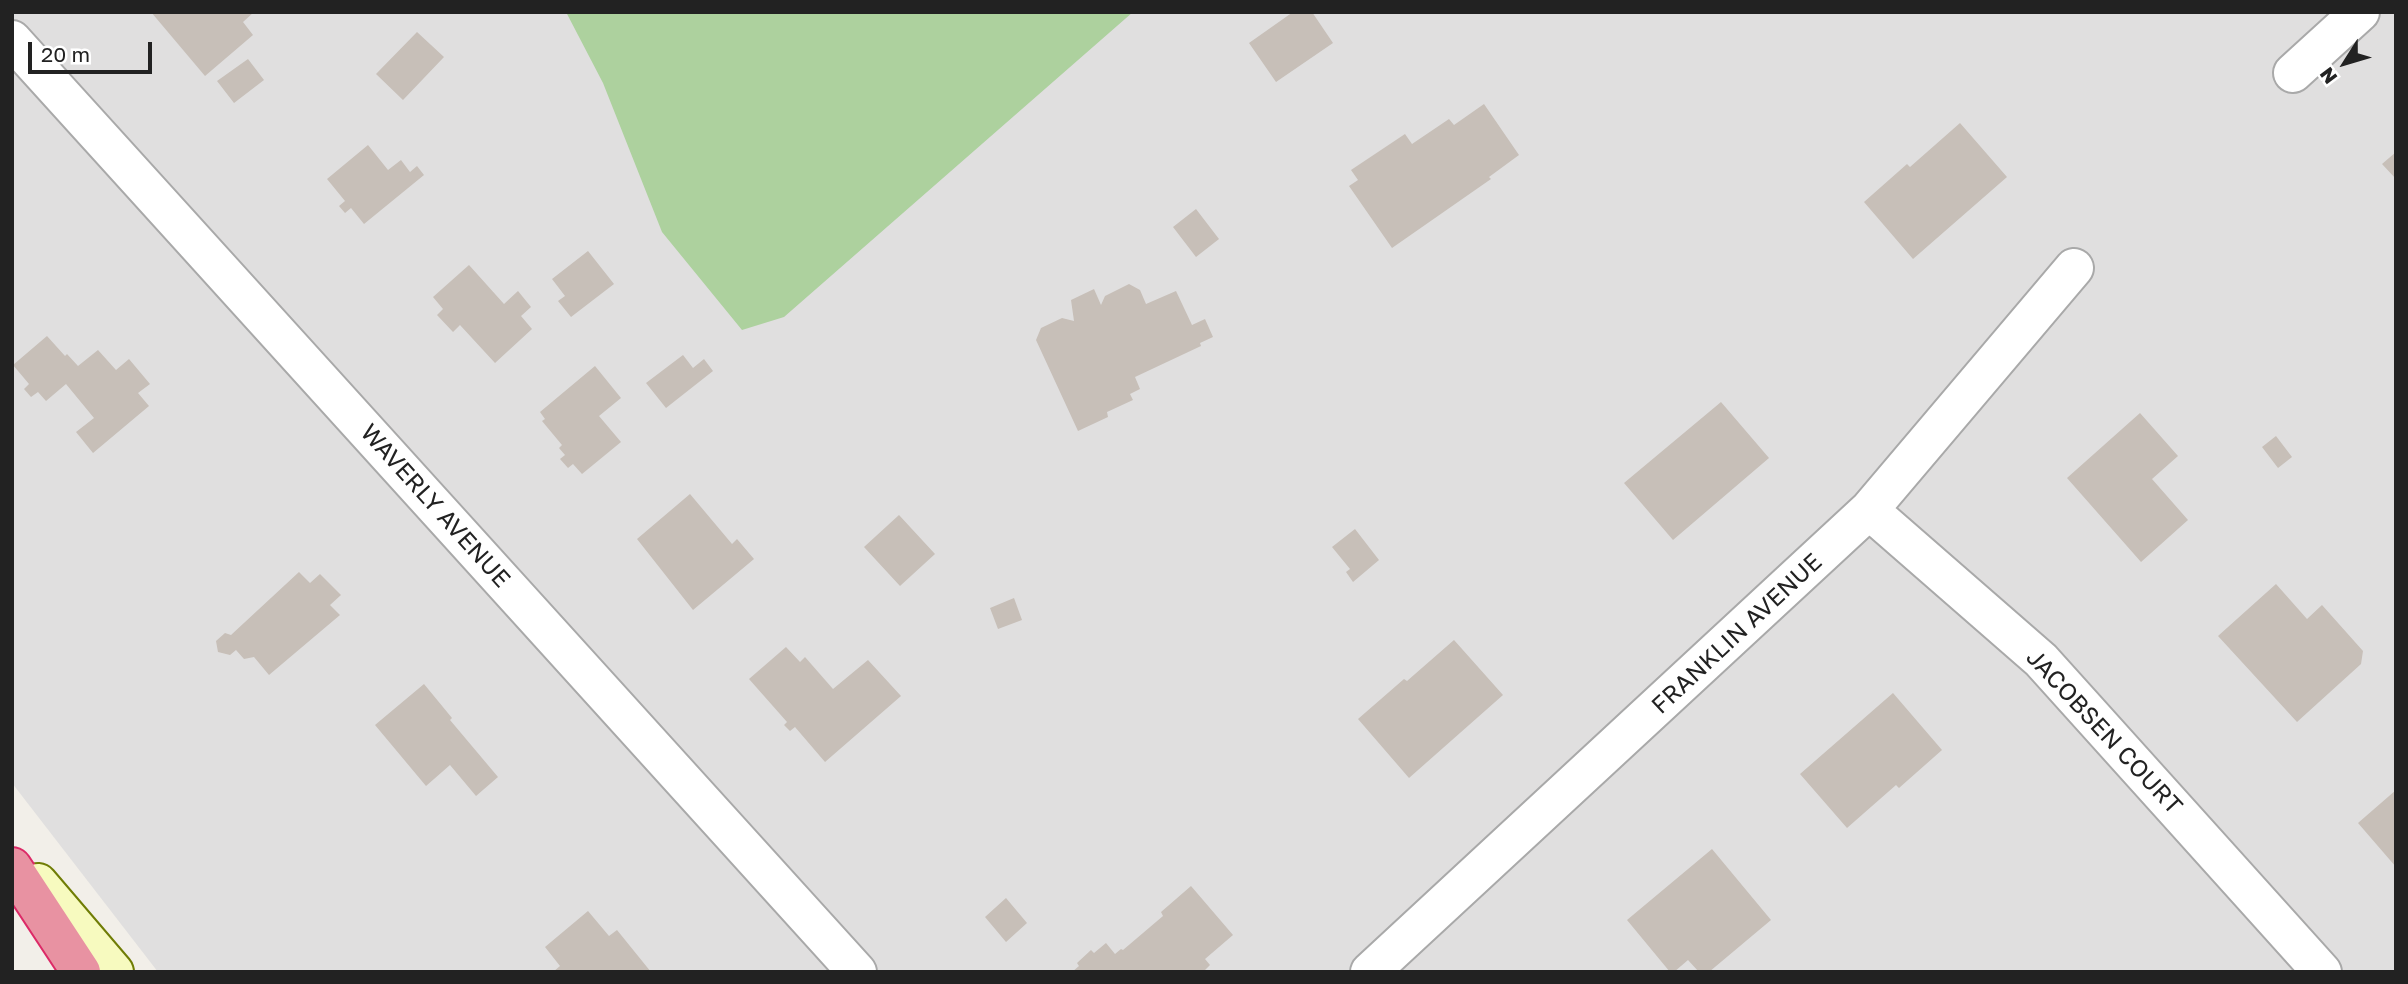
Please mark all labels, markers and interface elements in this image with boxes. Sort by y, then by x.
scale bar [32,28,156,72]
north arrow [2310,28,2380,98]
text: 20 m [41,41,90,67]
text: N [2314,63,2341,89]
street label: WAVERLY AVENUE [354,418,516,594]
street label: FRANKLIN AVENUE [1646,548,1828,720]
street label: JACOBSEN COURT [2020,644,2188,820]

